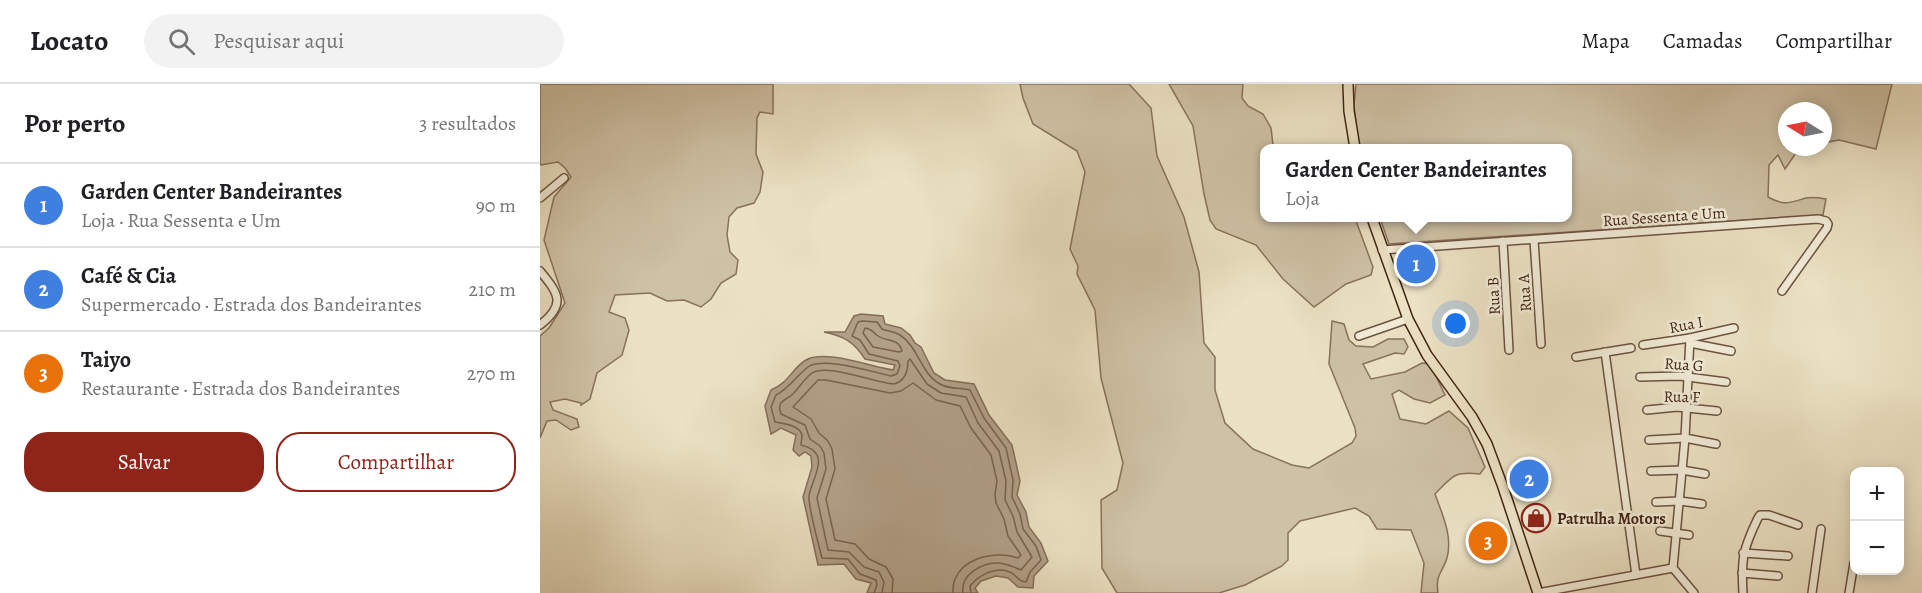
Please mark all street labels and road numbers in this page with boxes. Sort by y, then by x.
street label: Rua Sessenta e Um [1602,202,1726,232]
street label: Rua A [1513,273,1537,313]
street label: Rua B [1482,276,1506,316]
street label: Rua I [1667,311,1705,339]
street label: Rua G [1664,353,1704,377]
street label: Rua F [1663,386,1701,408]

